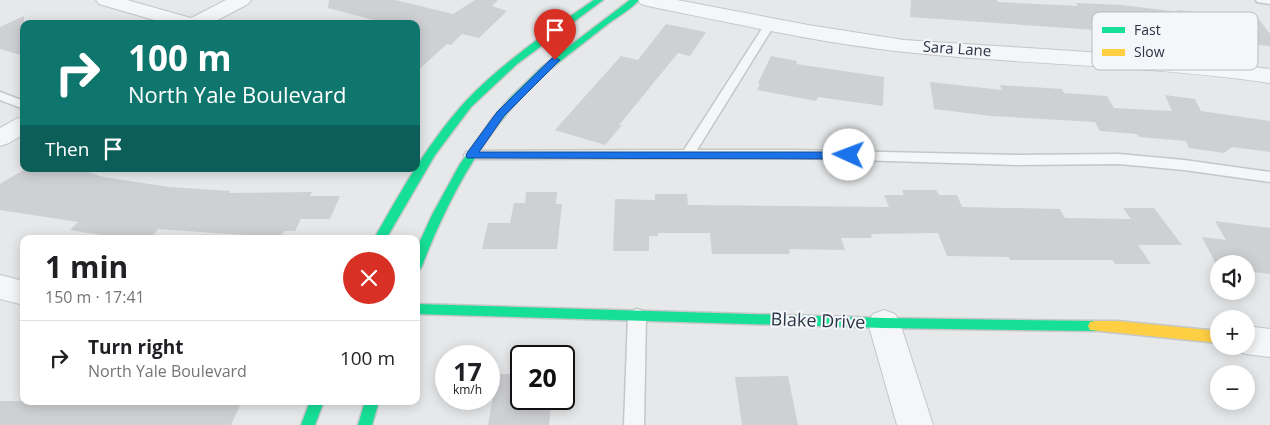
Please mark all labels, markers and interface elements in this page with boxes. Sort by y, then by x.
pin [534,9,576,60]
legend [1092,12,1258,70]
icon: arrive [541,16,569,44]
text: Fast [1134,20,1161,39]
text: 100 m [128,34,232,81]
street label: Sara Lane [922,36,992,60]
icon: right [45,40,110,105]
text: Slow [1134,42,1165,61]
text: North Yale Boulevard [128,79,347,109]
position arrow [822,128,874,180]
icon: arrive [99,135,127,163]
text: Then [45,136,89,162]
text: 1 min [45,246,128,287]
button: close [343,252,395,304]
map controls [1210,255,1255,410]
button: sound [1210,255,1255,300]
text: 150 m · 17:41 [45,286,145,308]
street label: Blake Drive [770,306,866,334]
button: + [1210,310,1255,355]
text: Turn right [88,334,183,360]
icon: right [45,344,73,372]
text: 100 m [340,345,395,371]
speed limit sign: 20 [510,345,575,410]
text: 17 [453,354,482,388]
text: North Yale Boulevard [88,360,247,382]
button: − [1210,365,1255,410]
text: km/h [453,381,482,398]

